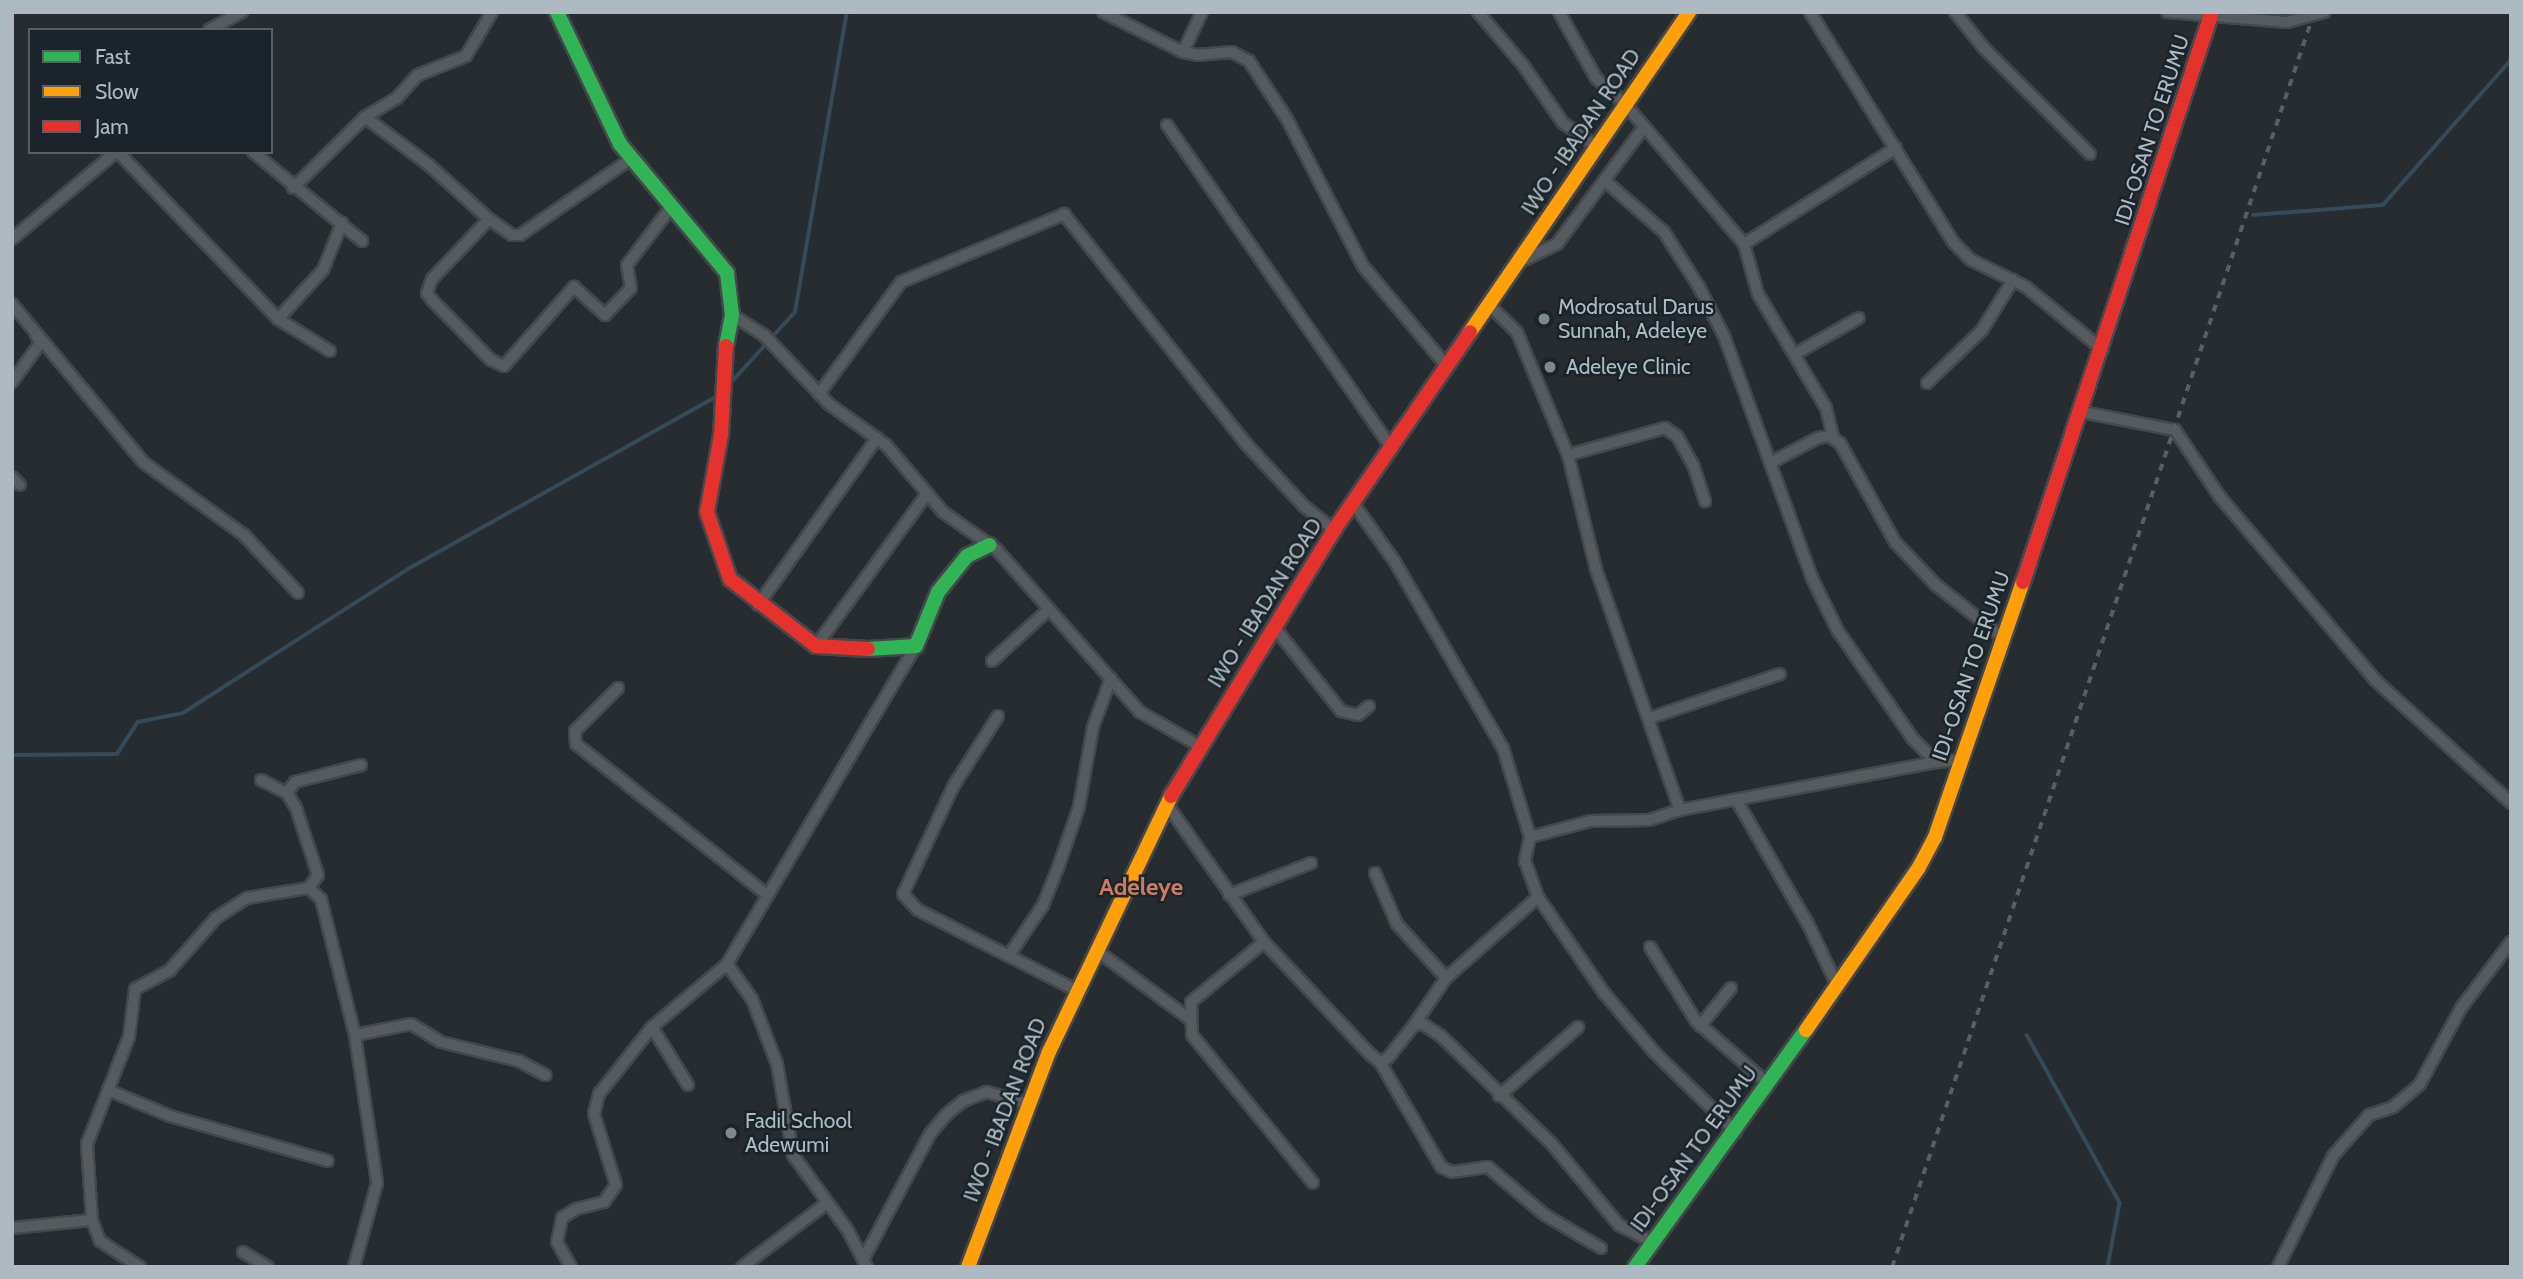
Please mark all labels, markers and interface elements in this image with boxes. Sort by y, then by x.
legend [28,28,273,154]
street label: IDI-OSAN TO ERUMU [2109,32,2195,228]
text: Fast [95,44,131,69]
street label: IWO - IBADAN ROAD [1516,44,1646,220]
text: Slow [95,79,139,104]
text: Jam [95,114,129,139]
place label: Modrosatul Darus Sunnah, Adeleye [1558,294,1714,344]
marker: Modrosatul Darus Sunnah, Adeleye [1536,311,1552,327]
place label: Adeleye Clinic [1566,354,1691,380]
marker: Adeleye Clinic [1540,357,1560,377]
street label: IWO - IBADAN ROAD [1203,514,1327,692]
street label: IDI-OSAN TO ERUMU [1927,568,2015,764]
district label: Adeleye [1099,873,1183,901]
street label: IWO - IBADAN ROAD [958,1015,1052,1205]
street label: IDI-OSAN TO ERUMU [1625,1061,1763,1237]
place label: Fadil School Adewumi [745,1108,852,1158]
marker: Fadil School Adewumi [723,1125,739,1141]

